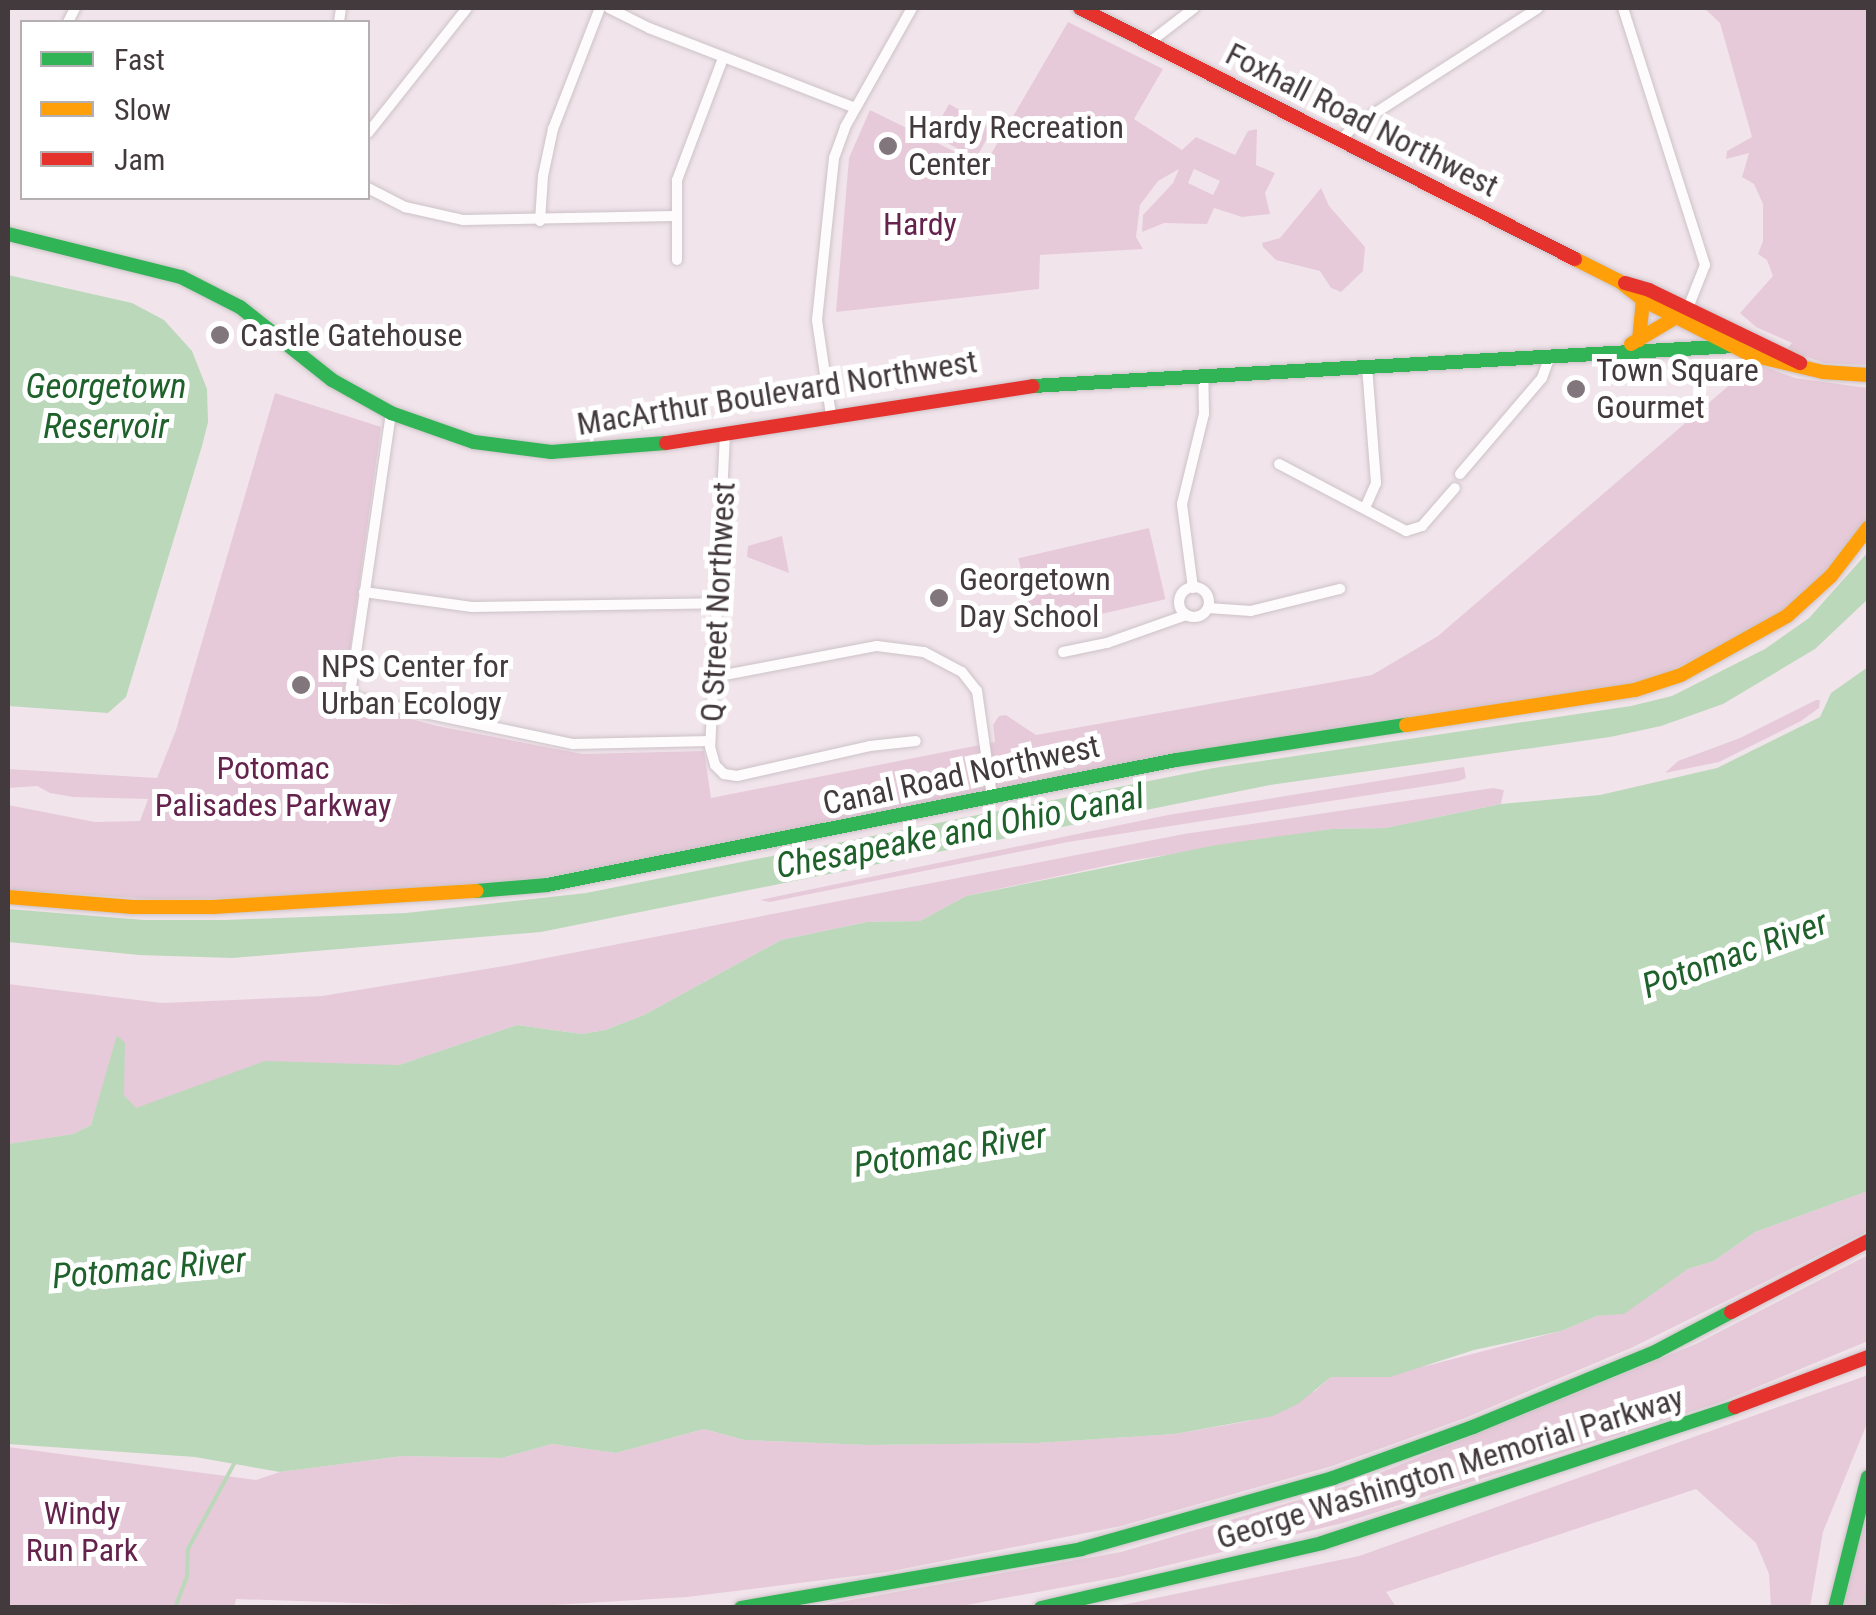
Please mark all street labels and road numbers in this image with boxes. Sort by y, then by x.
street label: Foxhall Road Northwest [1219,35,1505,205]
street label: MacArthur Boulevard Northwest [574,342,980,444]
street label: Q Street Northwest [693,481,743,723]
street label: Canal Road Northwest [819,727,1103,823]
street label: George Washington Memorial Parkway [1212,1379,1688,1557]

